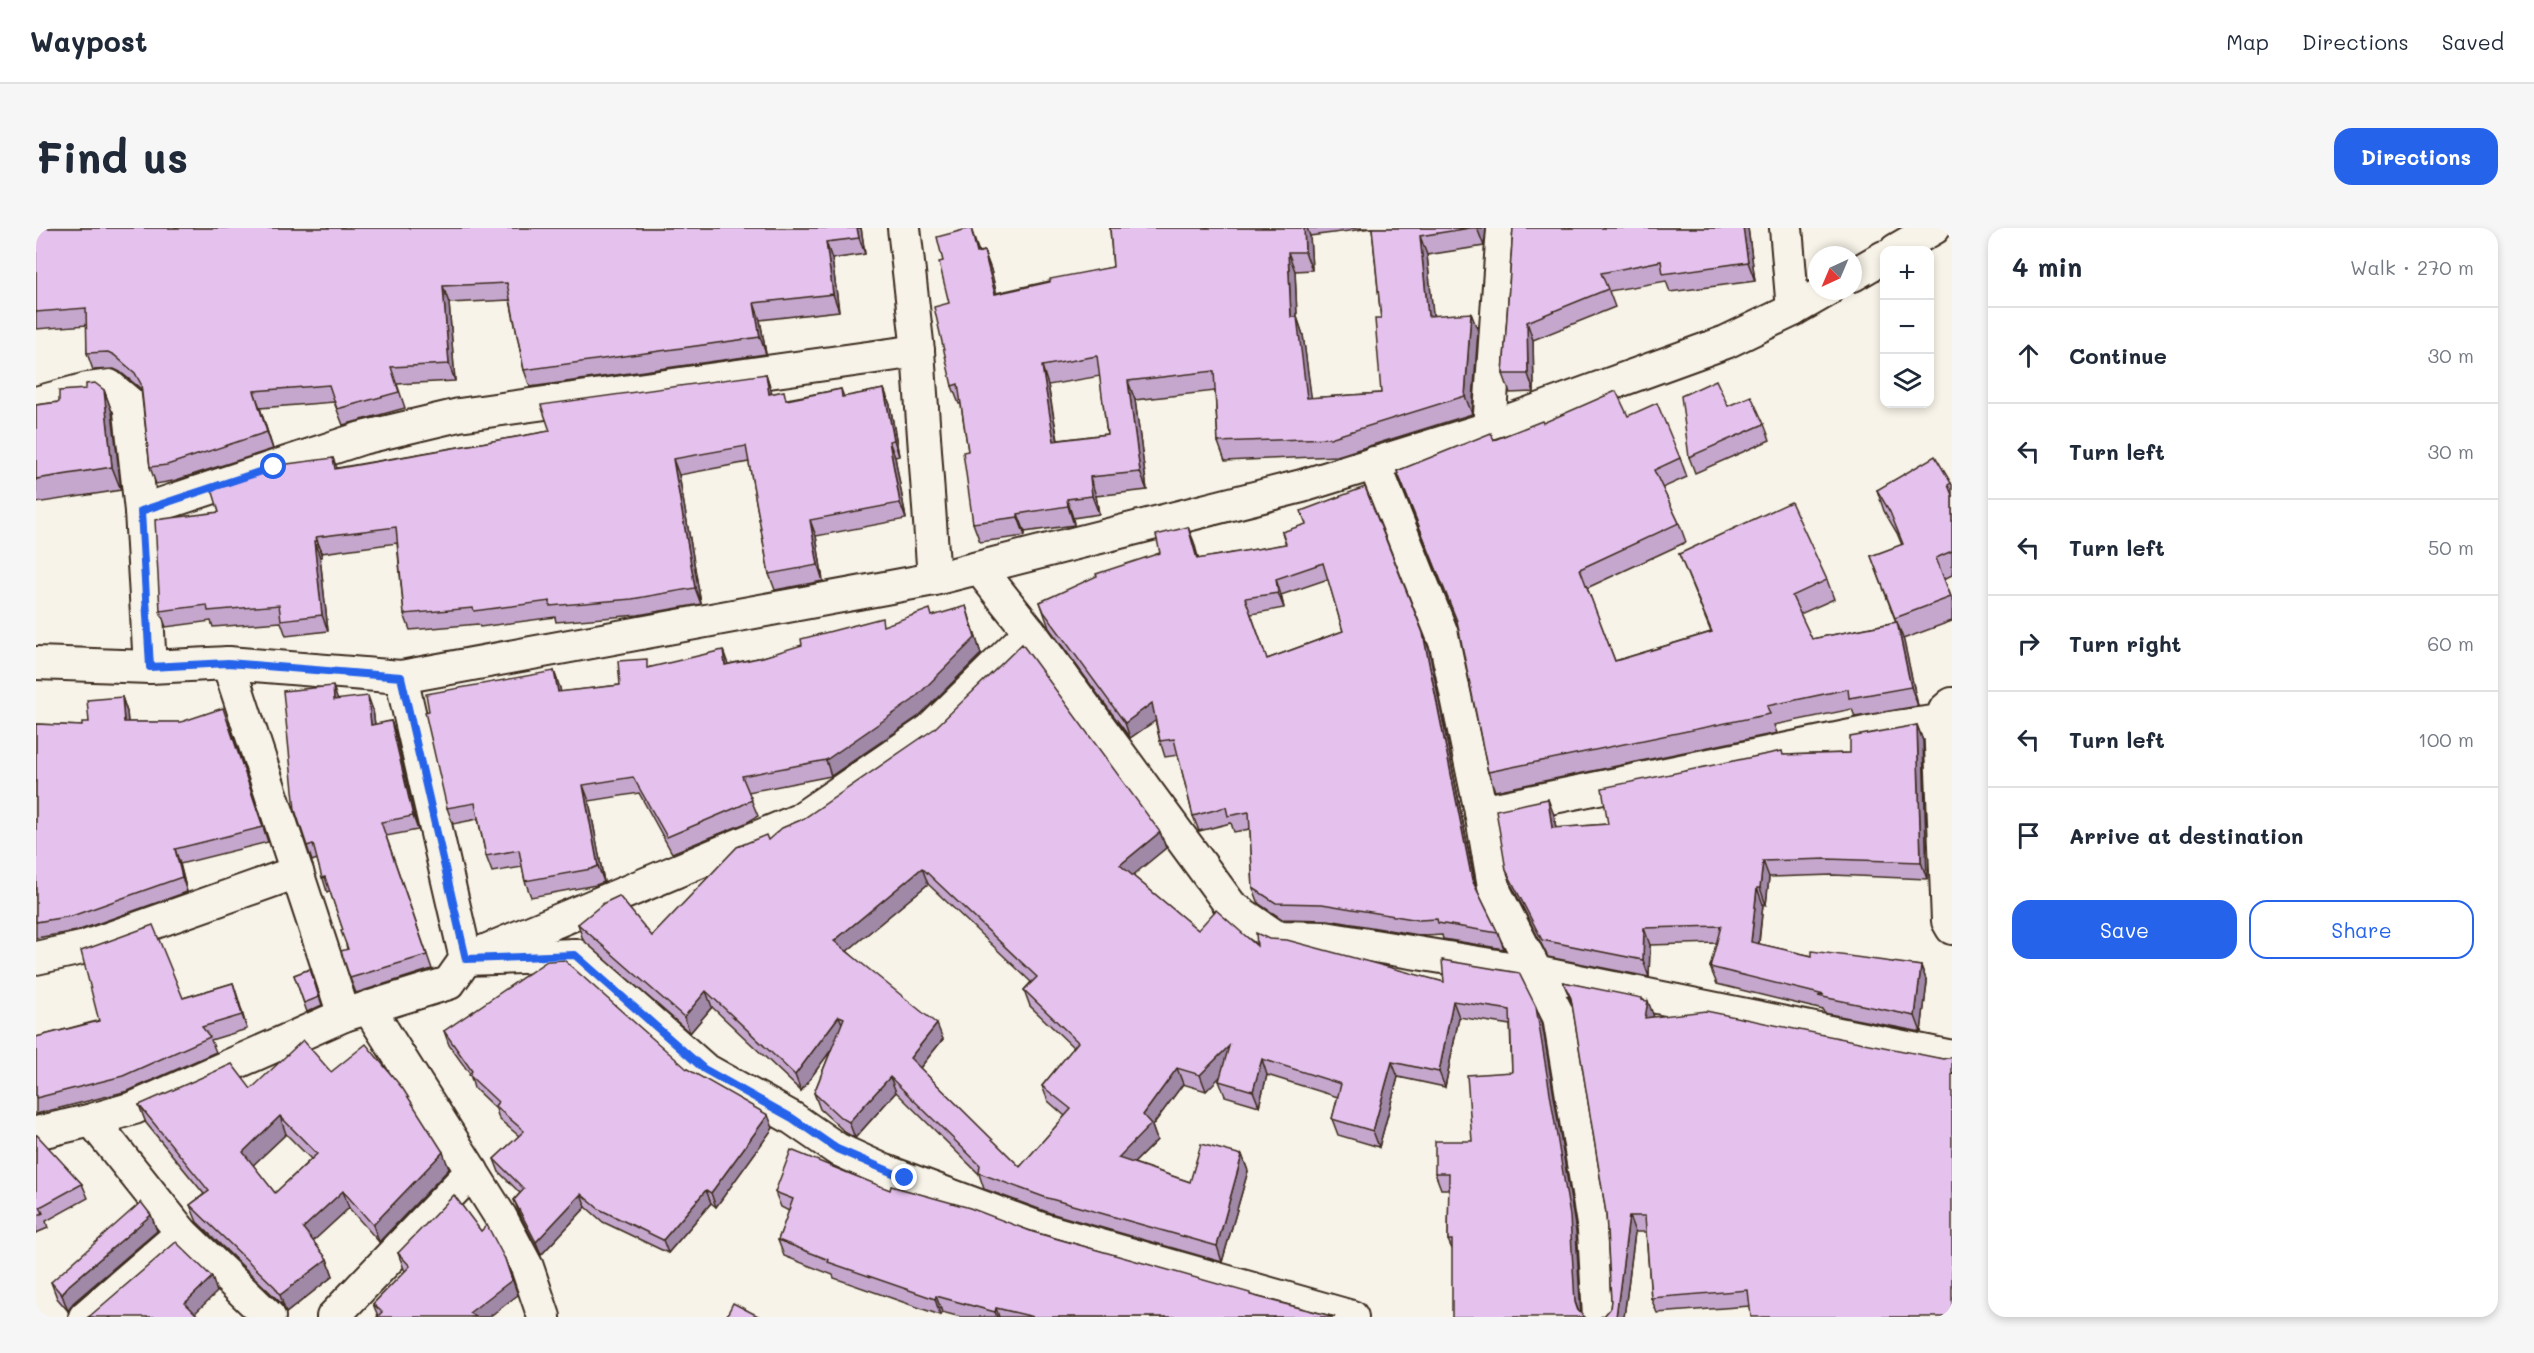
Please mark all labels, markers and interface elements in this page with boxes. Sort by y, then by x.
text: Waypost [30,23,147,59]
text: Map [2226,28,2269,55]
text: Directions [2302,28,2409,55]
text: Saved [2442,28,2504,55]
button: Directions [2334,128,2498,185]
text: Find us [36,129,188,184]
north arrow [1808,246,1862,300]
map controls [1880,246,1934,408]
button: + [1880,246,1934,300]
text: 4 min [2012,250,2082,284]
text: Walk · 270 m [2350,254,2474,280]
button: − [1880,300,1934,354]
icon: ahead [2012,339,2045,372]
text: Continue [2069,341,2167,370]
text: 30 m [2428,342,2474,368]
button: layers [1880,354,1934,408]
icon: left [2012,435,2045,468]
text: Turn left [2069,437,2165,466]
text: 30 m [2428,438,2474,464]
route start [260,453,286,479]
icon: left [2012,531,2045,564]
text: Turn left [2069,533,2165,562]
text: 50 m [2428,534,2474,560]
icon: right [2012,627,2045,660]
text: Turn right [2069,629,2181,658]
text: 60 m [2427,630,2474,656]
icon: left [2012,723,2045,756]
text: Turn left [2069,725,2165,754]
text: 100 m [2418,726,2474,752]
icon: arrive [2012,819,2045,852]
text: Arrive at destination [2069,821,2304,850]
button: Save [2012,900,2237,959]
button: Share [2249,900,2474,959]
route end [891,1164,917,1190]

